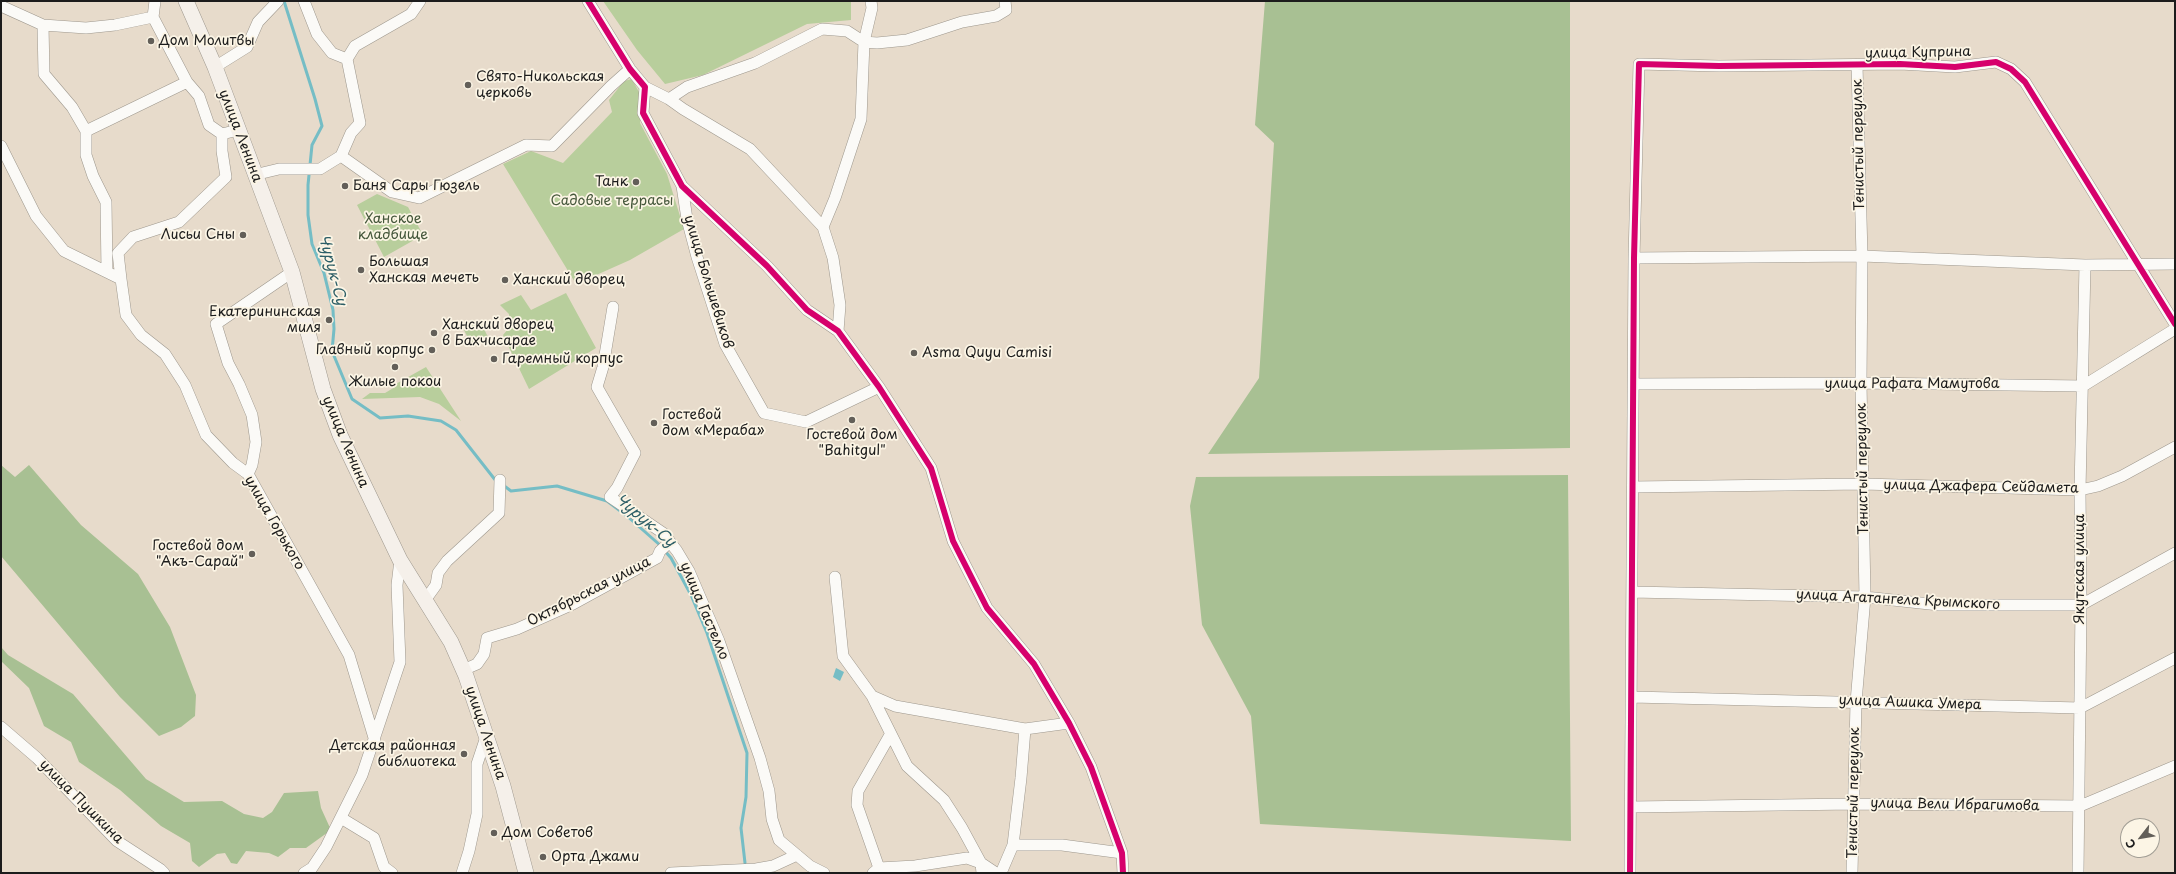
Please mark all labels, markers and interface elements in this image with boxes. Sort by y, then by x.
place label: Дом Молитвы [159,33,255,49]
marker: Дом Молитвы [146,36,156,46]
street label: улица Куприна [1865,44,1971,62]
place label: Свято-Никольская церковь [476,69,604,102]
street label: Тенистый переулок [1849,79,1869,211]
marker: Свято-Никольская церковь [463,80,473,90]
street label: улица Ленина [215,87,265,185]
place label: Танк [595,174,628,190]
marker: Танк [631,177,641,187]
place label: Баня Сары Гюзель [353,178,480,194]
marker: Баня Сары Гюзель [340,181,350,191]
park label: Садовые террасы [551,193,673,209]
park label: Ханское кладбище [358,211,428,244]
street label: улица Большевиков [680,213,736,351]
place label: Лисьи Сны [161,227,235,243]
marker: Лисьи Сны [238,230,248,240]
water label: Чурук-Су [314,233,350,307]
place label: Большая Ханская мечеть [369,254,479,286]
marker: Большая Ханская мечеть [356,265,366,275]
place label: Ханский дворец [513,272,625,288]
marker: Ханский дворец [500,275,510,285]
place label: Екатерининская миля [209,304,321,336]
marker: Екатерининская миля [324,315,334,325]
place label: Ханский дворец в Бахчисарае [442,317,554,350]
marker: Ханский дворец в Бахчисарае [429,328,439,338]
place label: Главный корпус [316,342,424,358]
marker: Главный корпус [427,345,437,355]
place label: Asma Quyu Camisi [922,345,1052,361]
marker: Asma Quyu Camisi [909,348,919,358]
place label: Гаремный корпус [502,351,623,367]
marker: Гаремный корпус [489,354,499,364]
marker: Жилые покои [390,362,400,372]
place label: Жилые покои [349,374,441,390]
street label: улица Рафата Мамутова [1825,376,1999,392]
street label: улица Ленина [318,394,372,490]
street label: Тенистый переулок [1853,403,1873,535]
place label: Гостевой дом «Мераба» [662,407,765,440]
marker: Гостевой дом "Bahitgul" [847,415,857,425]
marker: Гостевой дом «Мераба» [649,418,659,428]
place label: Гостевой дом "Bahitgul" [806,427,898,460]
street label: улица Горького [240,473,308,573]
street label: улица Джафера Сейдамета [1883,477,2079,497]
water label: Чурук-Су [611,491,679,551]
street label: Якутская улица [2072,514,2088,624]
place label: Гостевой дом "Акъ-Сарай" [152,538,244,570]
marker: Гостевой дом "Акъ-Сарай" [247,549,257,559]
street label: Октябрьская улица [525,554,653,630]
street label: улица Гастелло [676,560,732,662]
street label: улица Агатангела Крымского [1796,586,2000,614]
street label: улица Ленина [461,684,509,782]
street label: улица Ашика Умера [1838,692,1982,714]
street label: Тенистый переулок [1844,727,1864,859]
place label: Детская районная библиотека [329,738,456,770]
marker: Детская районная библиотека [459,749,469,759]
street label: улица Пушкина [35,756,127,848]
street label: улица Вели Ибрагимова [1870,795,2040,815]
north arrow [2120,818,2160,858]
place label: Дом Советов [502,825,593,841]
marker: Дом Советов [489,828,499,838]
text: С [2121,836,2140,852]
place label: Орта Джами [551,849,639,865]
marker: Орта Джами [538,852,548,862]

